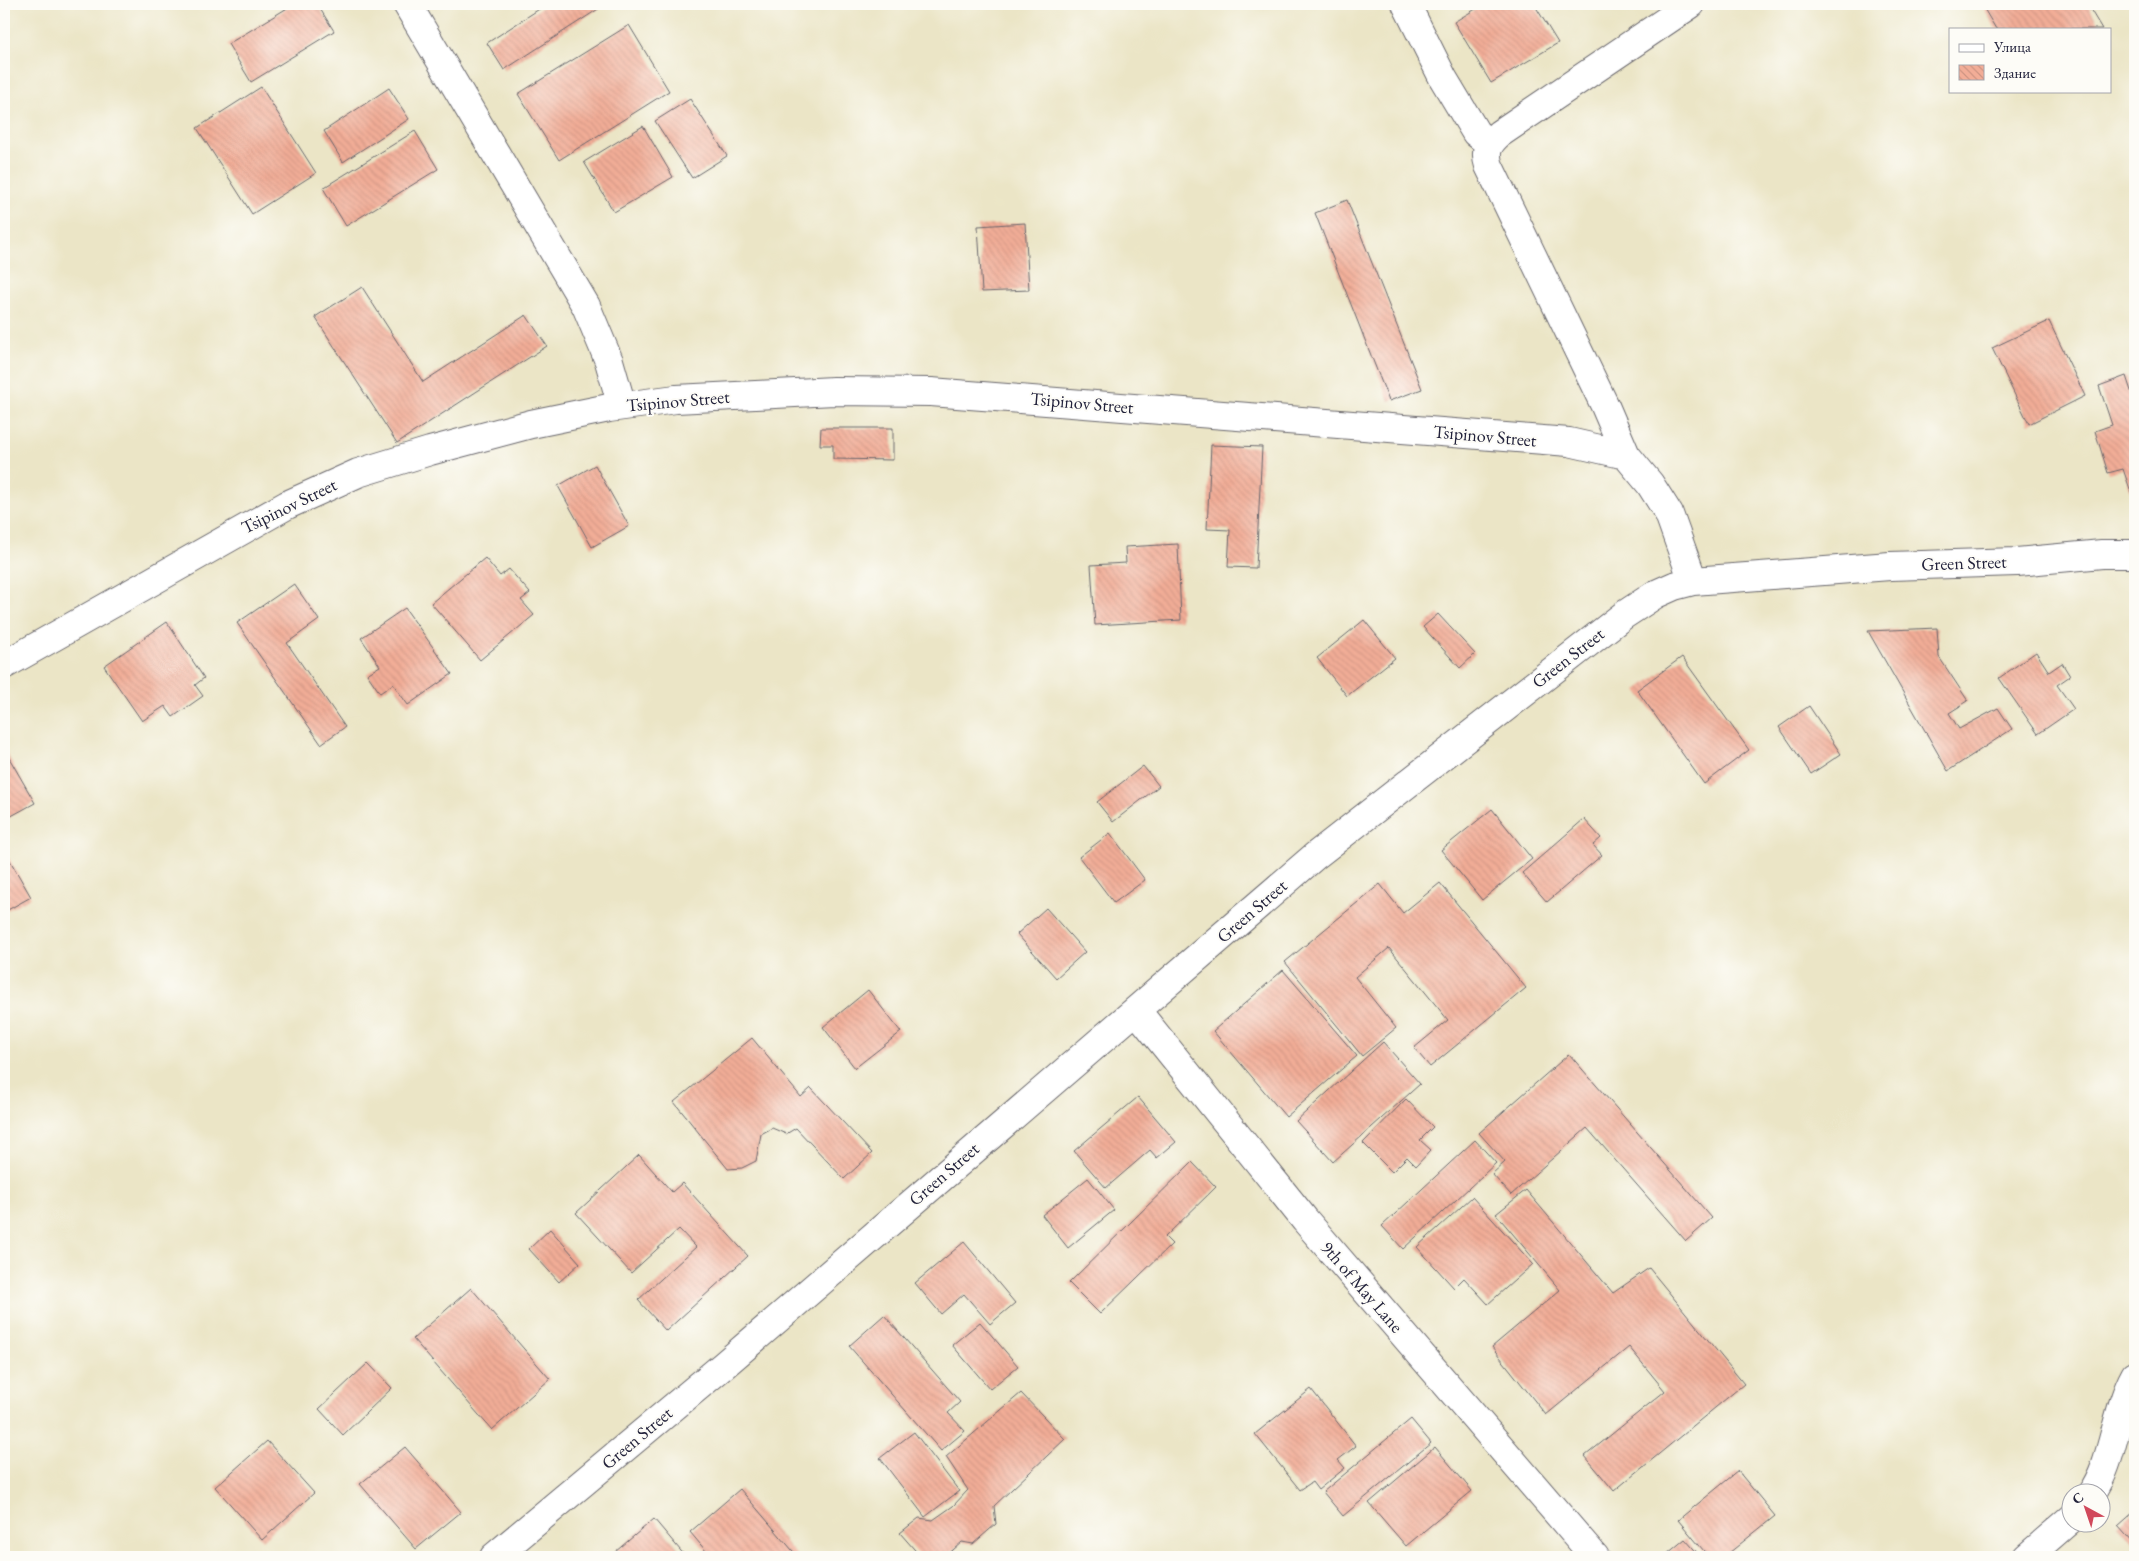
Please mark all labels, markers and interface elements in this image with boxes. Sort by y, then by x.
legend [1949,28,2112,92]
text: Улица [1993,37,2031,56]
text: Здание [1994,63,2036,82]
street label: Tsipinov Street [625,385,731,416]
street label: Tsipinov Street [1030,387,1135,418]
street label: Tsipinov Street [1433,420,1538,451]
street label: Tsipinov Street [237,472,341,539]
street label: Green Street [1921,550,2008,575]
street label: Green Street [1527,622,1609,693]
street label: Green Street [1212,874,1292,947]
street label: Green Street [904,1137,984,1210]
street label: 9th of May Lane [1316,1236,1408,1337]
street label: Green Street [596,1401,677,1474]
north arrow [2062,1484,2112,1534]
text: С [2068,1488,2087,1508]

